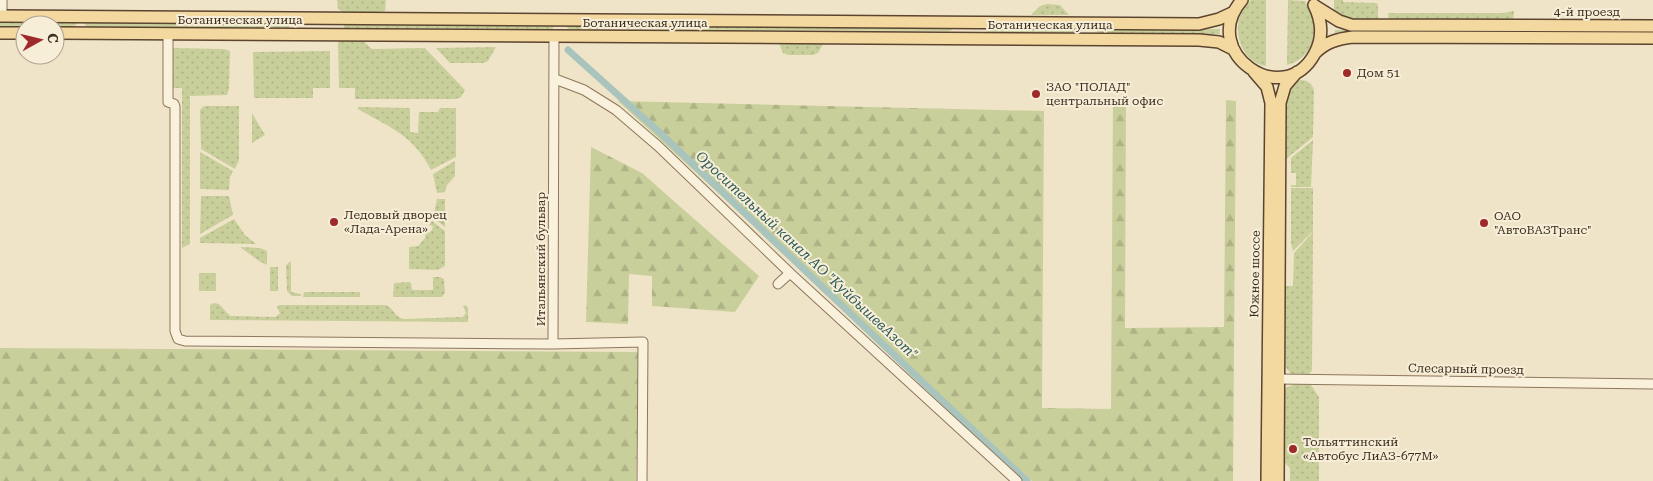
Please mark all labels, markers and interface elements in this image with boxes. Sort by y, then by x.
street label: 4-й проезд [1554,5,1621,19]
street label: Ботаническая улица [178,13,303,27]
north arrow [15,15,65,65]
street label: Ботаническая улица [583,16,708,30]
street label: Ботаническая улица [988,18,1113,32]
text: С [44,32,62,44]
place label: Дом 51 [1357,66,1400,80]
marker: Дом 51 [1341,67,1353,79]
place label: ЗАО "ПОЛАД" центральный офис [1046,80,1163,108]
marker: ЗАО "ПОЛАД" центральный офис [1030,88,1042,100]
water label: Оросительный канал АО "КуйбышевАзот" [693,148,921,362]
street label: Итальянский бульвар [534,192,548,326]
place label: Ледовый дворец «Лада-Арена» [344,208,447,236]
place label: ОАО "АвтоВАЗТранс" [1494,209,1592,237]
marker: Ледовый дворец «Лада-Арена» [328,216,340,228]
marker: ОАО "АвтоВАЗТранс" [1478,217,1490,229]
street label: Южное шоссе [1247,230,1263,318]
street label: Слесарный проезд [1408,361,1524,377]
place label: Тольяттинский «Автобус ЛиАЗ-677М» [1303,435,1439,463]
marker: Тольяттинский «Автобус ЛиАЗ-677М» [1287,443,1299,455]

